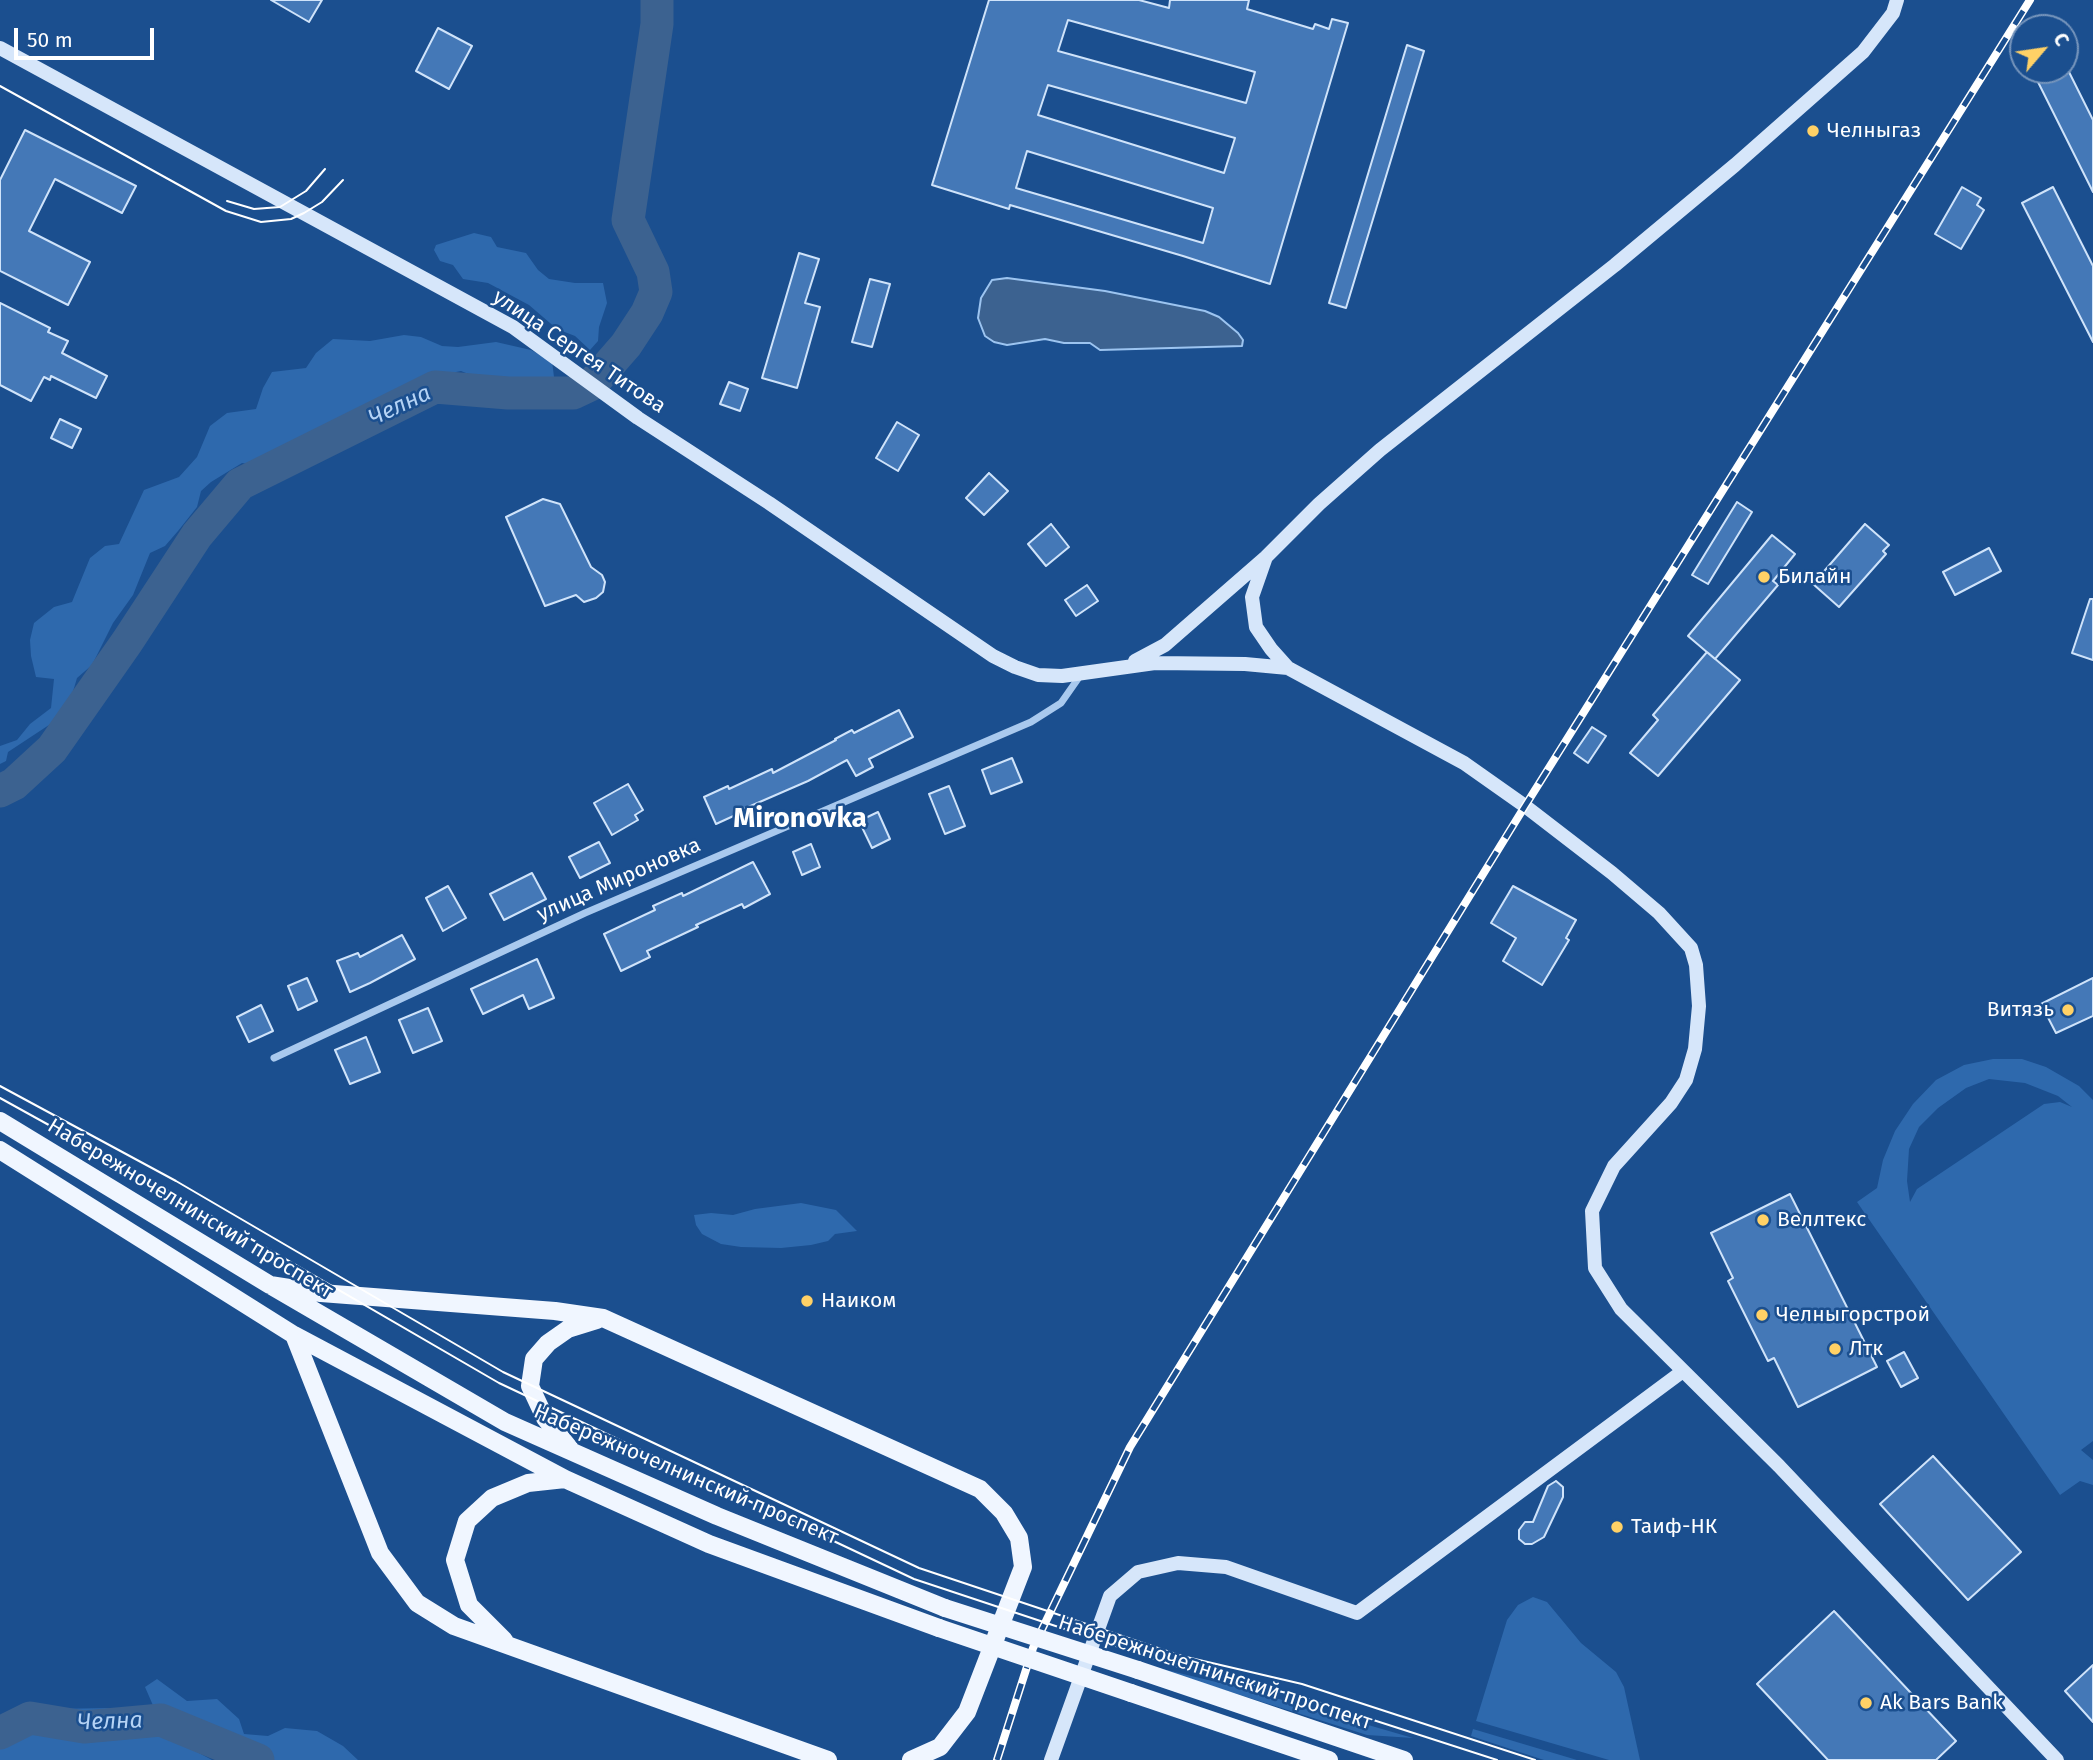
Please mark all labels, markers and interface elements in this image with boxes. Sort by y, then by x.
scale bar [18,14,158,58]
north arrow [2009,14,2079,84]
text: 50 m [27,27,73,53]
text: С [2048,29,2074,50]
place label: Челныгаз [1827,118,1921,144]
marker: Челныгаз [1805,123,1821,139]
street label: улица Сергея Титова [488,285,670,419]
water label: Челна [365,380,435,432]
place label: Билайн [1778,564,1851,590]
marker: Билайн [1756,569,1772,585]
district label: Mironovka [733,802,867,836]
street label: улица Мироновка [533,833,705,927]
place label: Витязь [1987,997,2054,1023]
marker: Витязь [2060,1002,2076,1018]
street label: Набережночелнинский проспект [43,1114,337,1304]
place label: Веллтекс [1777,1207,1866,1233]
marker: Веллтекс [1755,1212,1771,1228]
place label: Наиком [821,1288,896,1314]
marker: Наиком [799,1293,815,1309]
place label: Челныгорстрой [1776,1302,1930,1328]
marker: Челныгорстрой [1754,1307,1770,1323]
place label: Лтк [1849,1336,1883,1362]
marker: Лтк [1827,1341,1843,1357]
street label: Набережночелнинский проспект [530,1399,842,1551]
place label: Таиф-НК [1631,1514,1717,1540]
marker: Таиф-НК [1609,1519,1625,1535]
street label: Набережночелнинский проспект [1055,1610,1375,1736]
place label: Ak Bars Bank [1880,1690,2003,1716]
marker: Ak Bars Bank [1858,1695,1874,1711]
water label: Челна [77,1707,143,1737]

